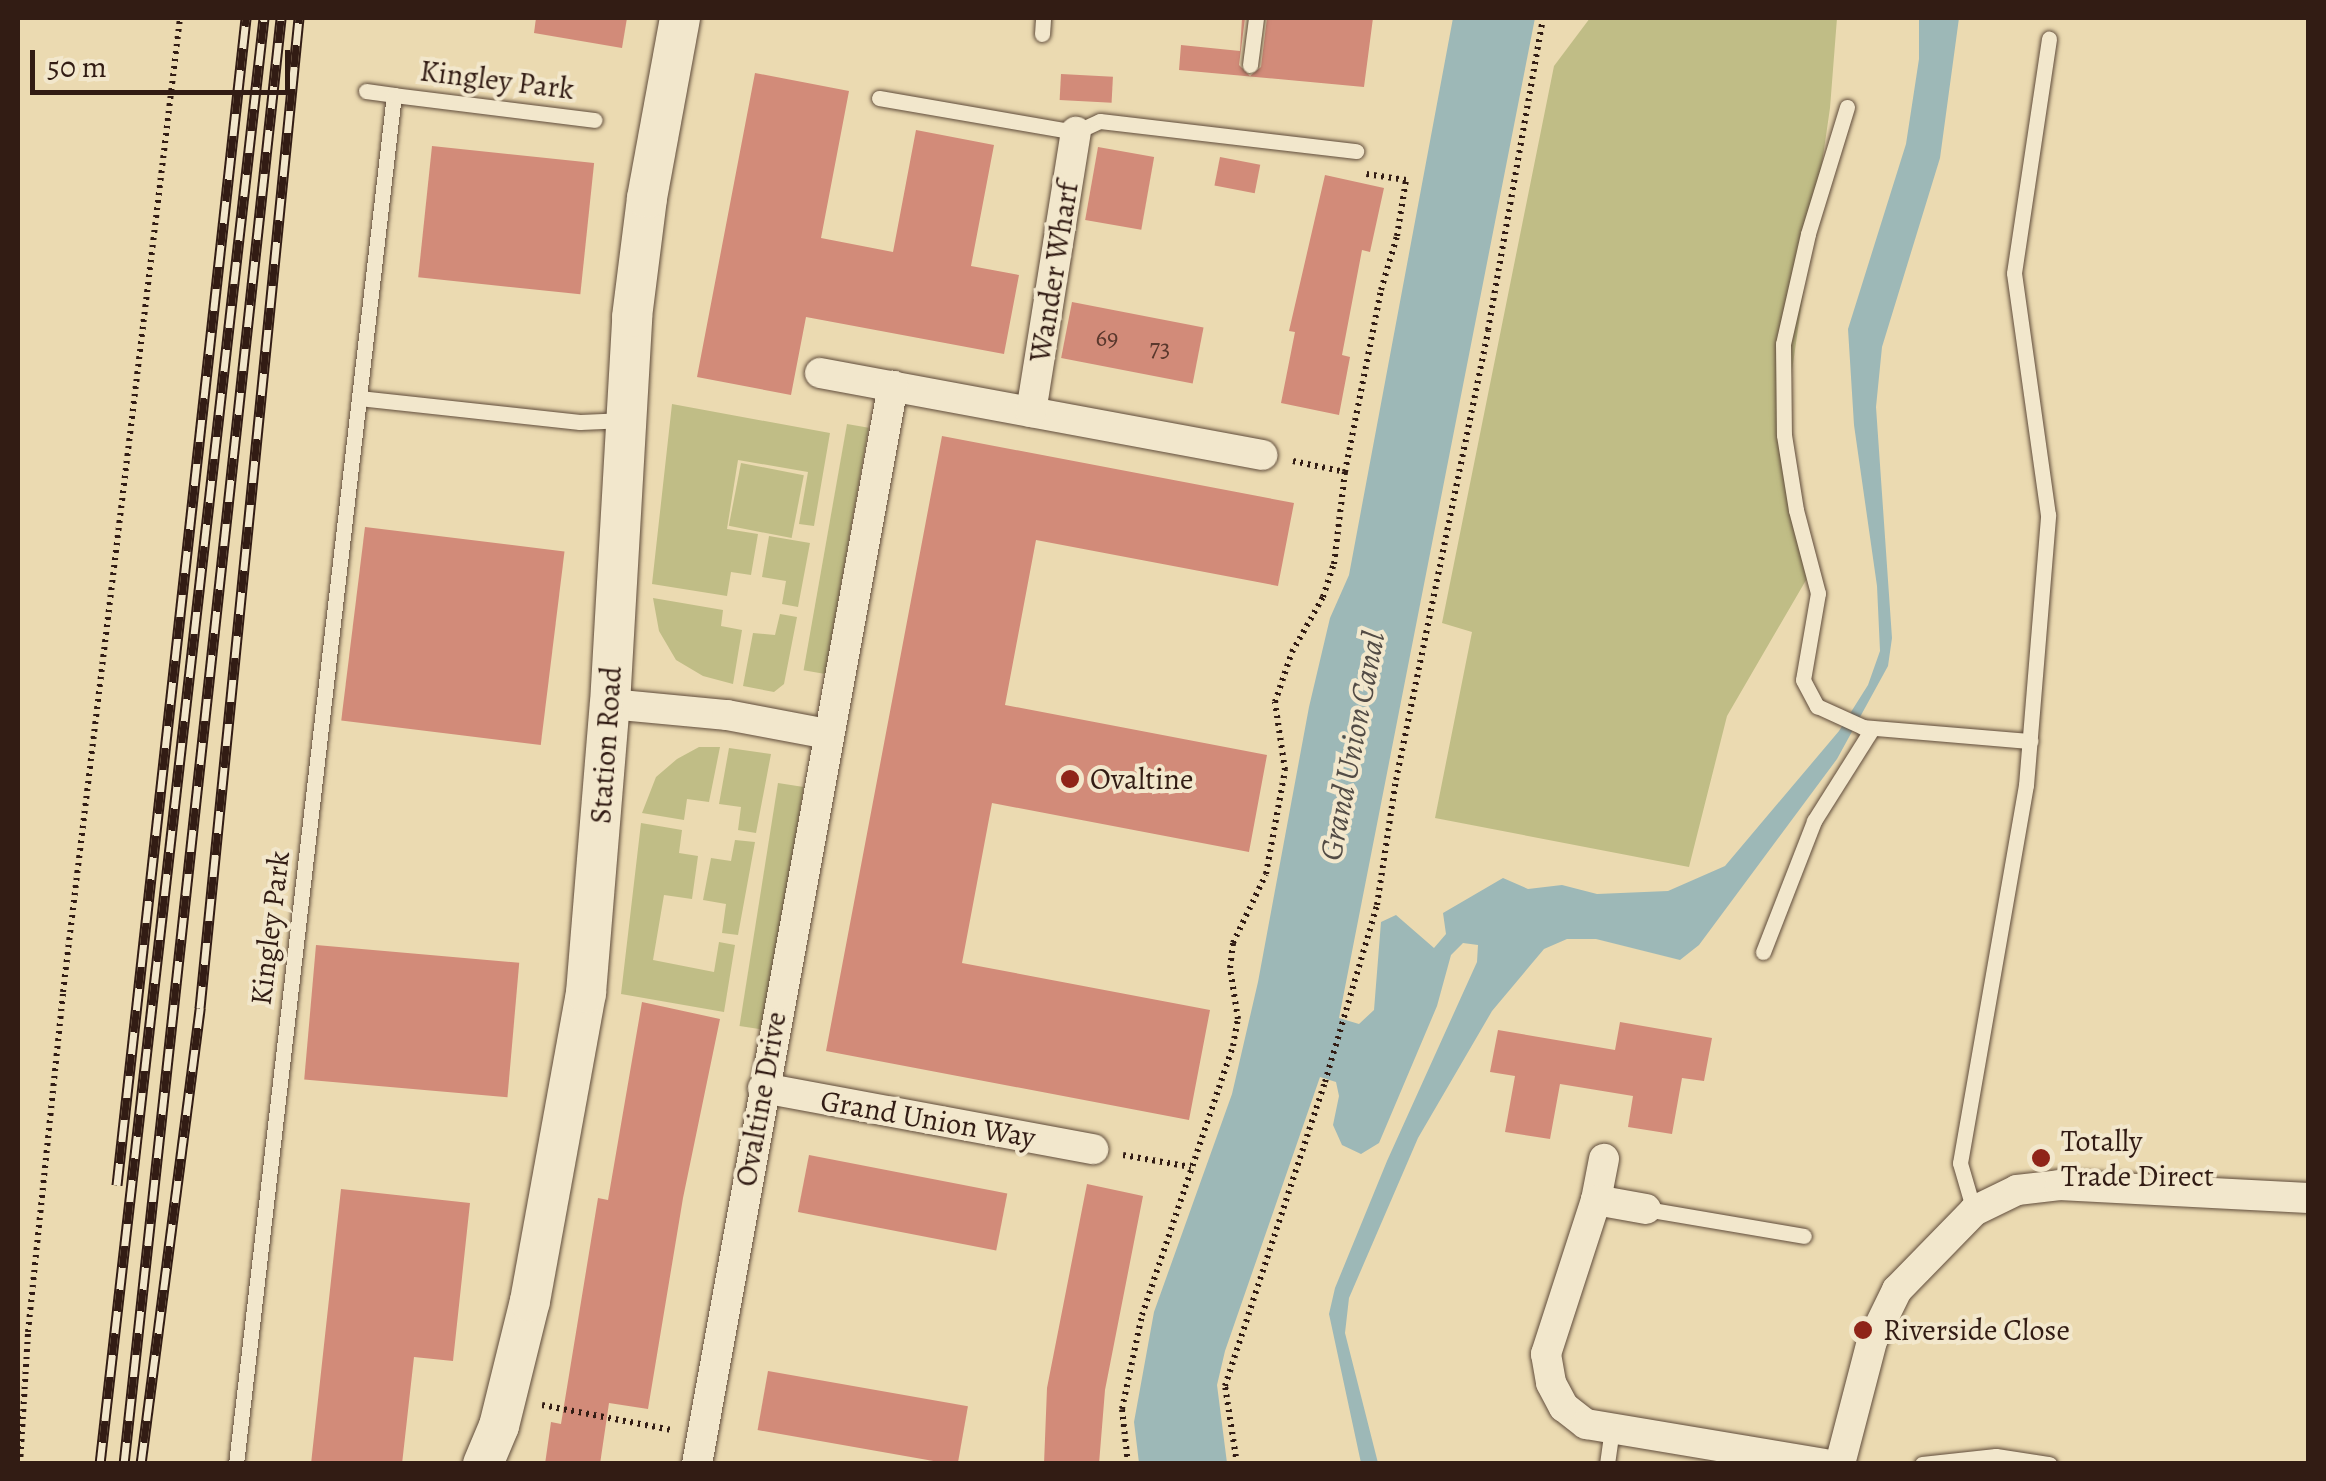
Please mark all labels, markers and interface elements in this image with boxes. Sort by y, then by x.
scale bar [35,30,295,92]
text: 50 m [47,47,107,87]
street label: Kingley Park [418,53,576,107]
street label: Wander Wharf [1022,179,1086,365]
house number: 69 [1096,323,1118,353]
house number: 73 [1150,333,1170,363]
water label: Grand Union Canal [1311,628,1393,864]
street label: Station Road [583,665,629,825]
place label: Ovaltine [1090,761,1193,797]
marker: Ovaltine [1059,768,1081,790]
street label: Kingley Park [243,849,297,1007]
street label: Ovaltine Drive [728,1009,794,1189]
street label: Grand Union Way [818,1082,1038,1156]
place label: Totally Trade Direct [2061,1123,2214,1194]
marker: Totally Trade Direct [2030,1147,2052,1169]
place label: Riverside Close [1883,1312,2070,1348]
marker: Riverside Close [1852,1319,1874,1341]

